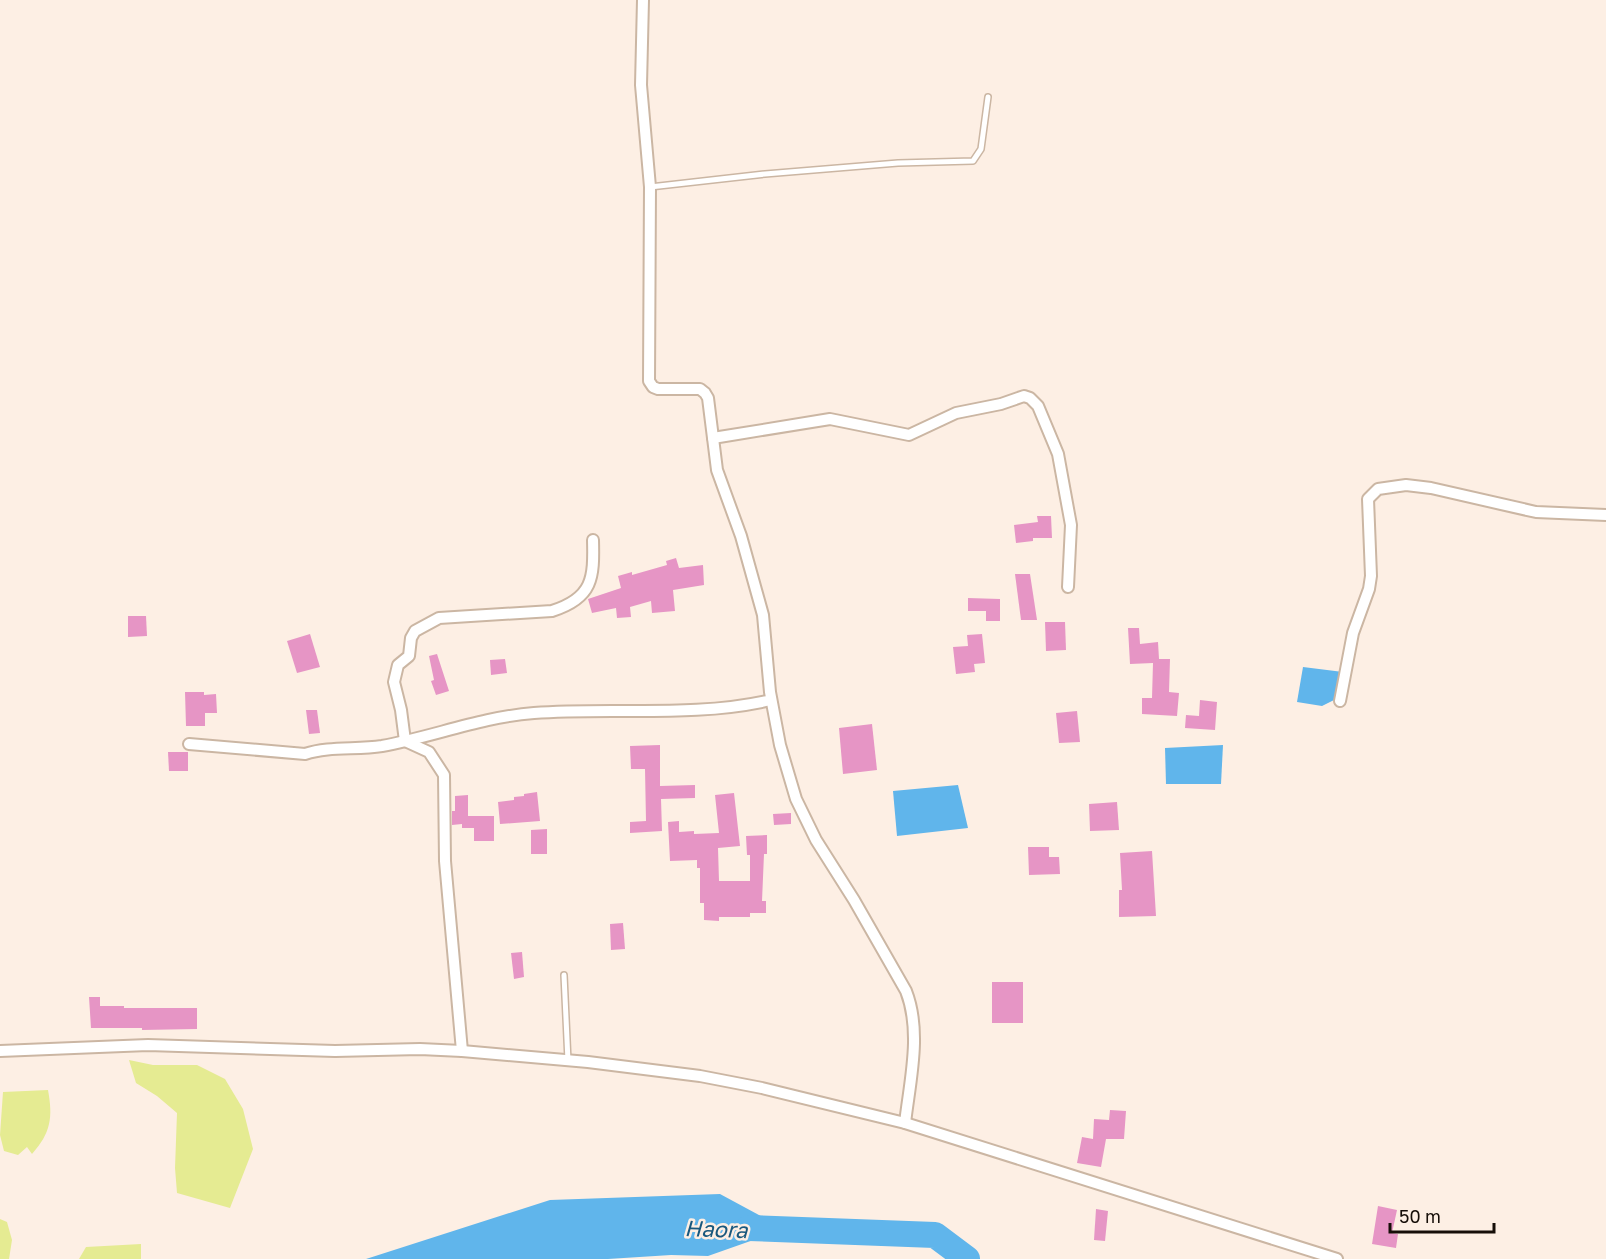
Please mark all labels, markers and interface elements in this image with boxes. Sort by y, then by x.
scale bar [1390,1196,1494,1234]
text: 50 m [1399,1205,1441,1227]
water label: Haora [684,1214,750,1243]

